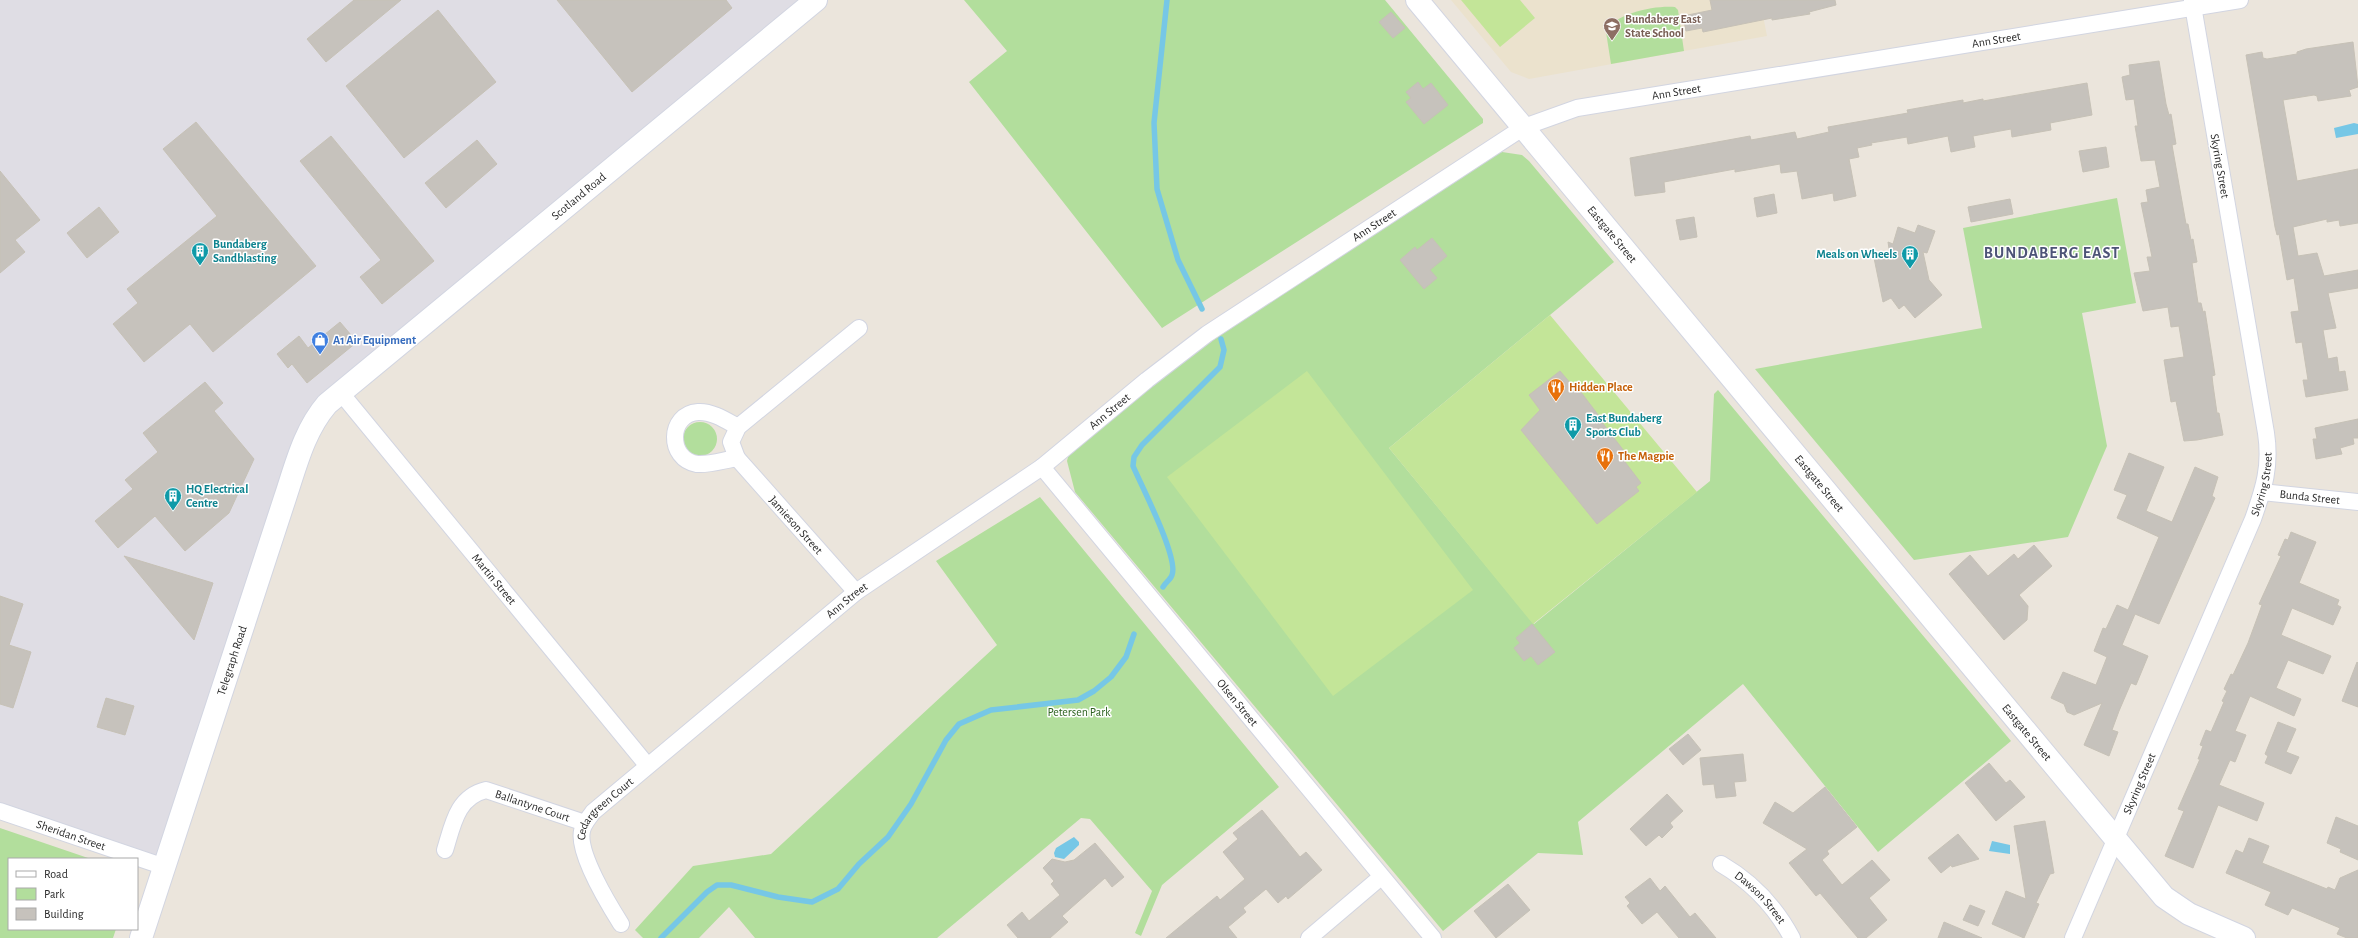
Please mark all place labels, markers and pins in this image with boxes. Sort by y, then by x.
place label: Bundaberg East State School [1625,13,1701,39]
school or university icon: Bundaberg East State School [1602,16,1622,41]
place label: Bundaberg Sandblasting [213,238,277,264]
building icon: Bundaberg Sandblasting [190,241,210,266]
building icon: Meals on Wheels [1900,244,1920,269]
place label: Meals on Wheels [1816,248,1897,260]
shop icon: A1 Air Equipment [310,330,330,355]
place label: A1 Air Equipment [333,334,416,346]
restaurant icon: Hidden Place [1546,377,1566,402]
place label: Hidden Place [1569,381,1633,393]
place label: East Bundaberg Sports Club [1586,412,1663,438]
building icon: East Bundaberg Sports Club [1563,415,1583,440]
restaurant icon: The Magpie [1595,446,1615,471]
place label: The Magpie [1618,450,1675,462]
place label: HQ Electrical Centre [186,483,248,509]
building icon: HQ Electrical Centre [163,486,183,511]

